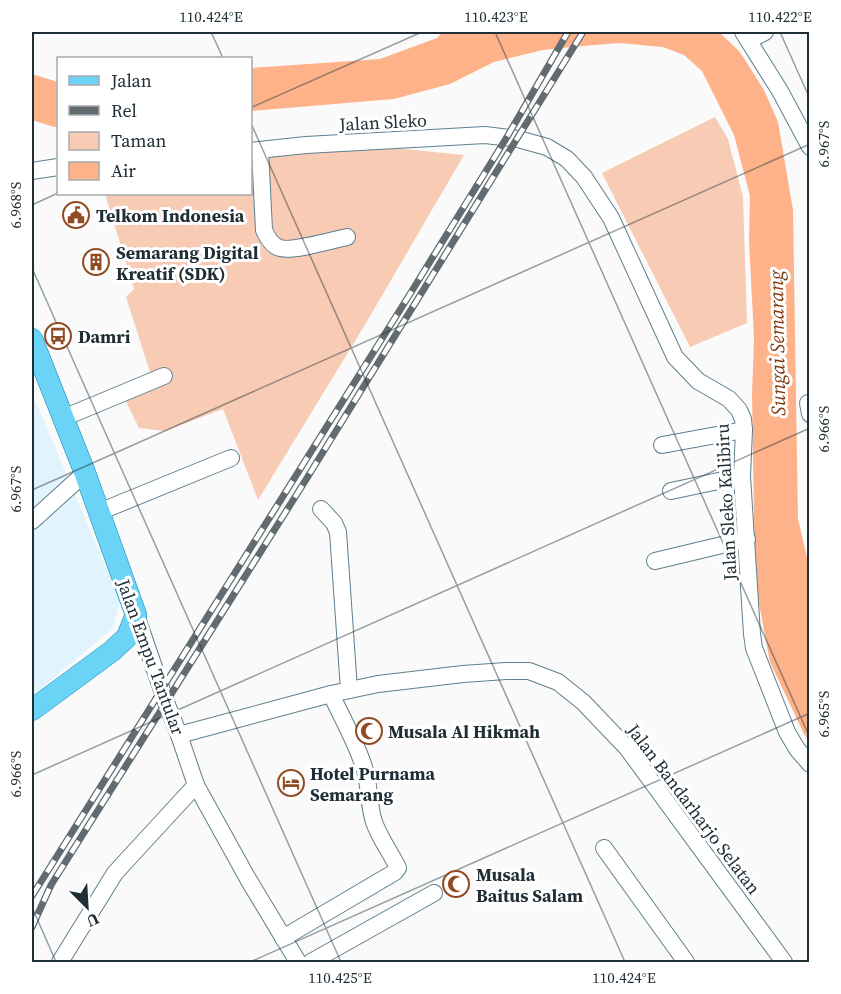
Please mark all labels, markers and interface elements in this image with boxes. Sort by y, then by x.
text: 110.424°E [179,6,243,27]
text: 110.423°E [464,6,528,27]
text: 110.422°E [748,6,812,27]
legend [57,57,252,195]
text: Jalan [110,68,152,93]
text: Rel [111,98,137,123]
street label: Jalan Sleko [338,107,427,137]
text: 6.967°S [813,120,834,168]
text: Taman [111,128,166,153]
text: Air [111,158,136,183]
text: 6.968°S [5,181,26,229]
public building icon: Telkom Indonesia [61,200,91,230]
place label: Telkom Indonesia [96,203,245,228]
place label: Semarang Digital Kreatif (SDK) [116,240,259,286]
building icon: Semarang Digital Kreatif (SDK) [81,247,111,277]
water label: Sungai Semarang [762,269,792,416]
bus stop icon: Damri [43,321,73,351]
place label: Damri [78,324,131,349]
text: 6.966°S [813,405,834,453]
street label: Jalan Sleko Kalibiru [709,423,743,582]
text: 6.967°S [5,465,26,513]
street label: Jalan Empu Tantular [111,575,191,739]
text: 6.965°S [813,690,834,738]
mosque icon: Musala Al Hikmah [354,716,384,746]
street label: Jalan Bandarharjo Selatan [621,718,766,899]
place label: Musala Al Hikmah [388,719,540,744]
text: 6.966°S [5,750,26,798]
place label: Hotel Purnama Semarang [310,761,436,807]
hotel icon: Hotel Purnama Semarang [276,768,306,798]
place label: Musala Baitus Salam [476,862,583,908]
mosque icon: Musala Baitus Salam [441,869,471,899]
north arrow [57,877,117,937]
text: U [83,908,103,933]
text: 110.425°E [308,967,372,988]
text: 110.424°E [592,967,656,988]

